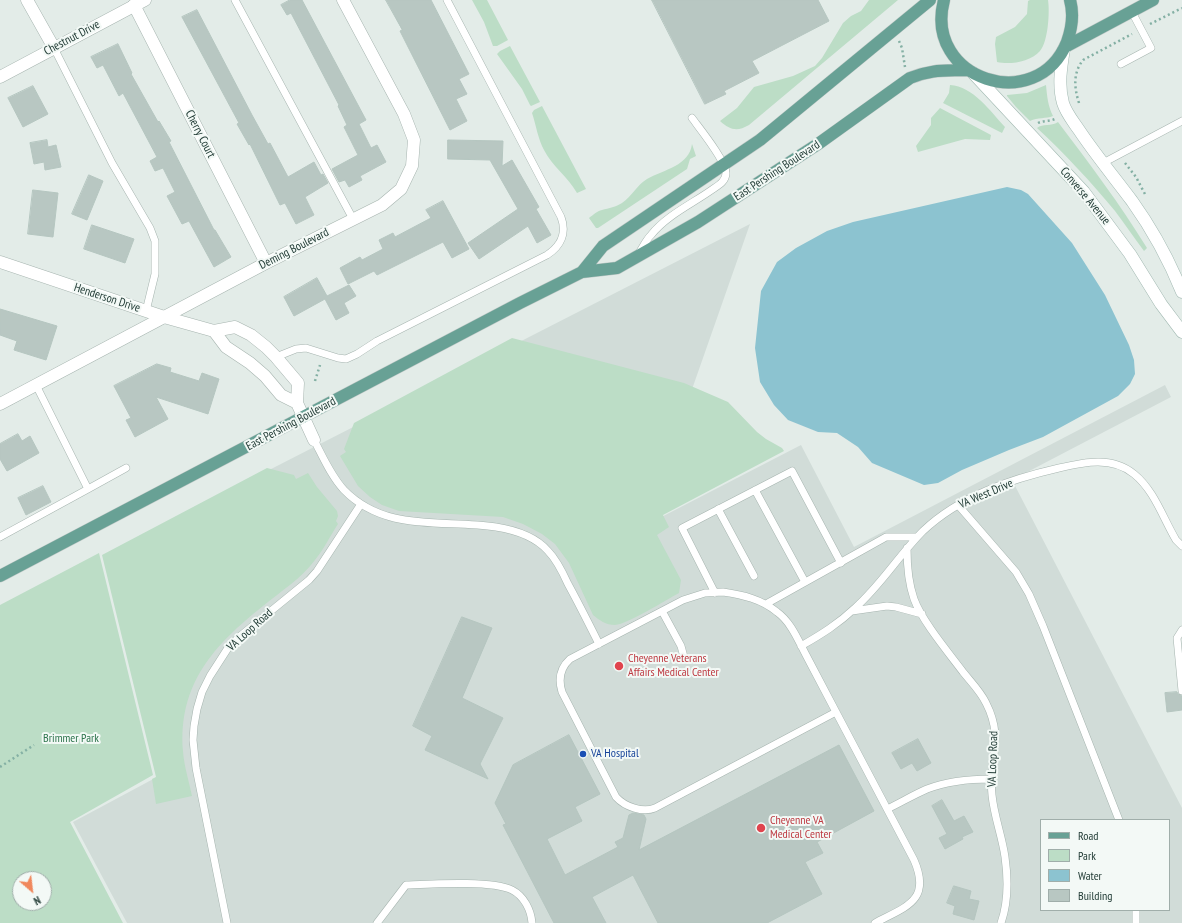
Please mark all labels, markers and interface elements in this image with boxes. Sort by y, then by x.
street label: Chestnut Drive [42,17,102,59]
street label: Cherry Court [182,108,218,160]
street label: East Pershing Boulevard [731,138,823,204]
street label: Converse Avenue [1057,164,1113,228]
street label: Deming Boulevard [257,225,331,273]
street label: Henderson Drive [72,280,142,316]
street label: East Pershing Boulevard [244,394,338,454]
street label: VA West Drive [957,476,1015,512]
street label: VA Loop Road [224,606,276,654]
place label: Cheyenne Veterans Affairs Medical Center [628,652,719,680]
marker: Cheyenne Veterans Affairs Medical Center [613,660,625,672]
street label: VA Loop Road [985,731,1001,787]
park label: Brimmer Park [43,732,99,746]
place label: VA Hospital [591,747,639,761]
marker: VA Hospital [578,749,588,759]
place label: Cheyenne VA Medical Center [770,814,832,842]
legend [1040,819,1170,911]
marker: Cheyenne VA Medical Center [755,822,767,834]
text: Road [1078,828,1098,843]
text: Park [1078,848,1096,863]
text: Water [1078,868,1102,883]
north arrow [12,871,52,911]
text: Building [1078,888,1113,903]
text: N [31,893,43,908]

